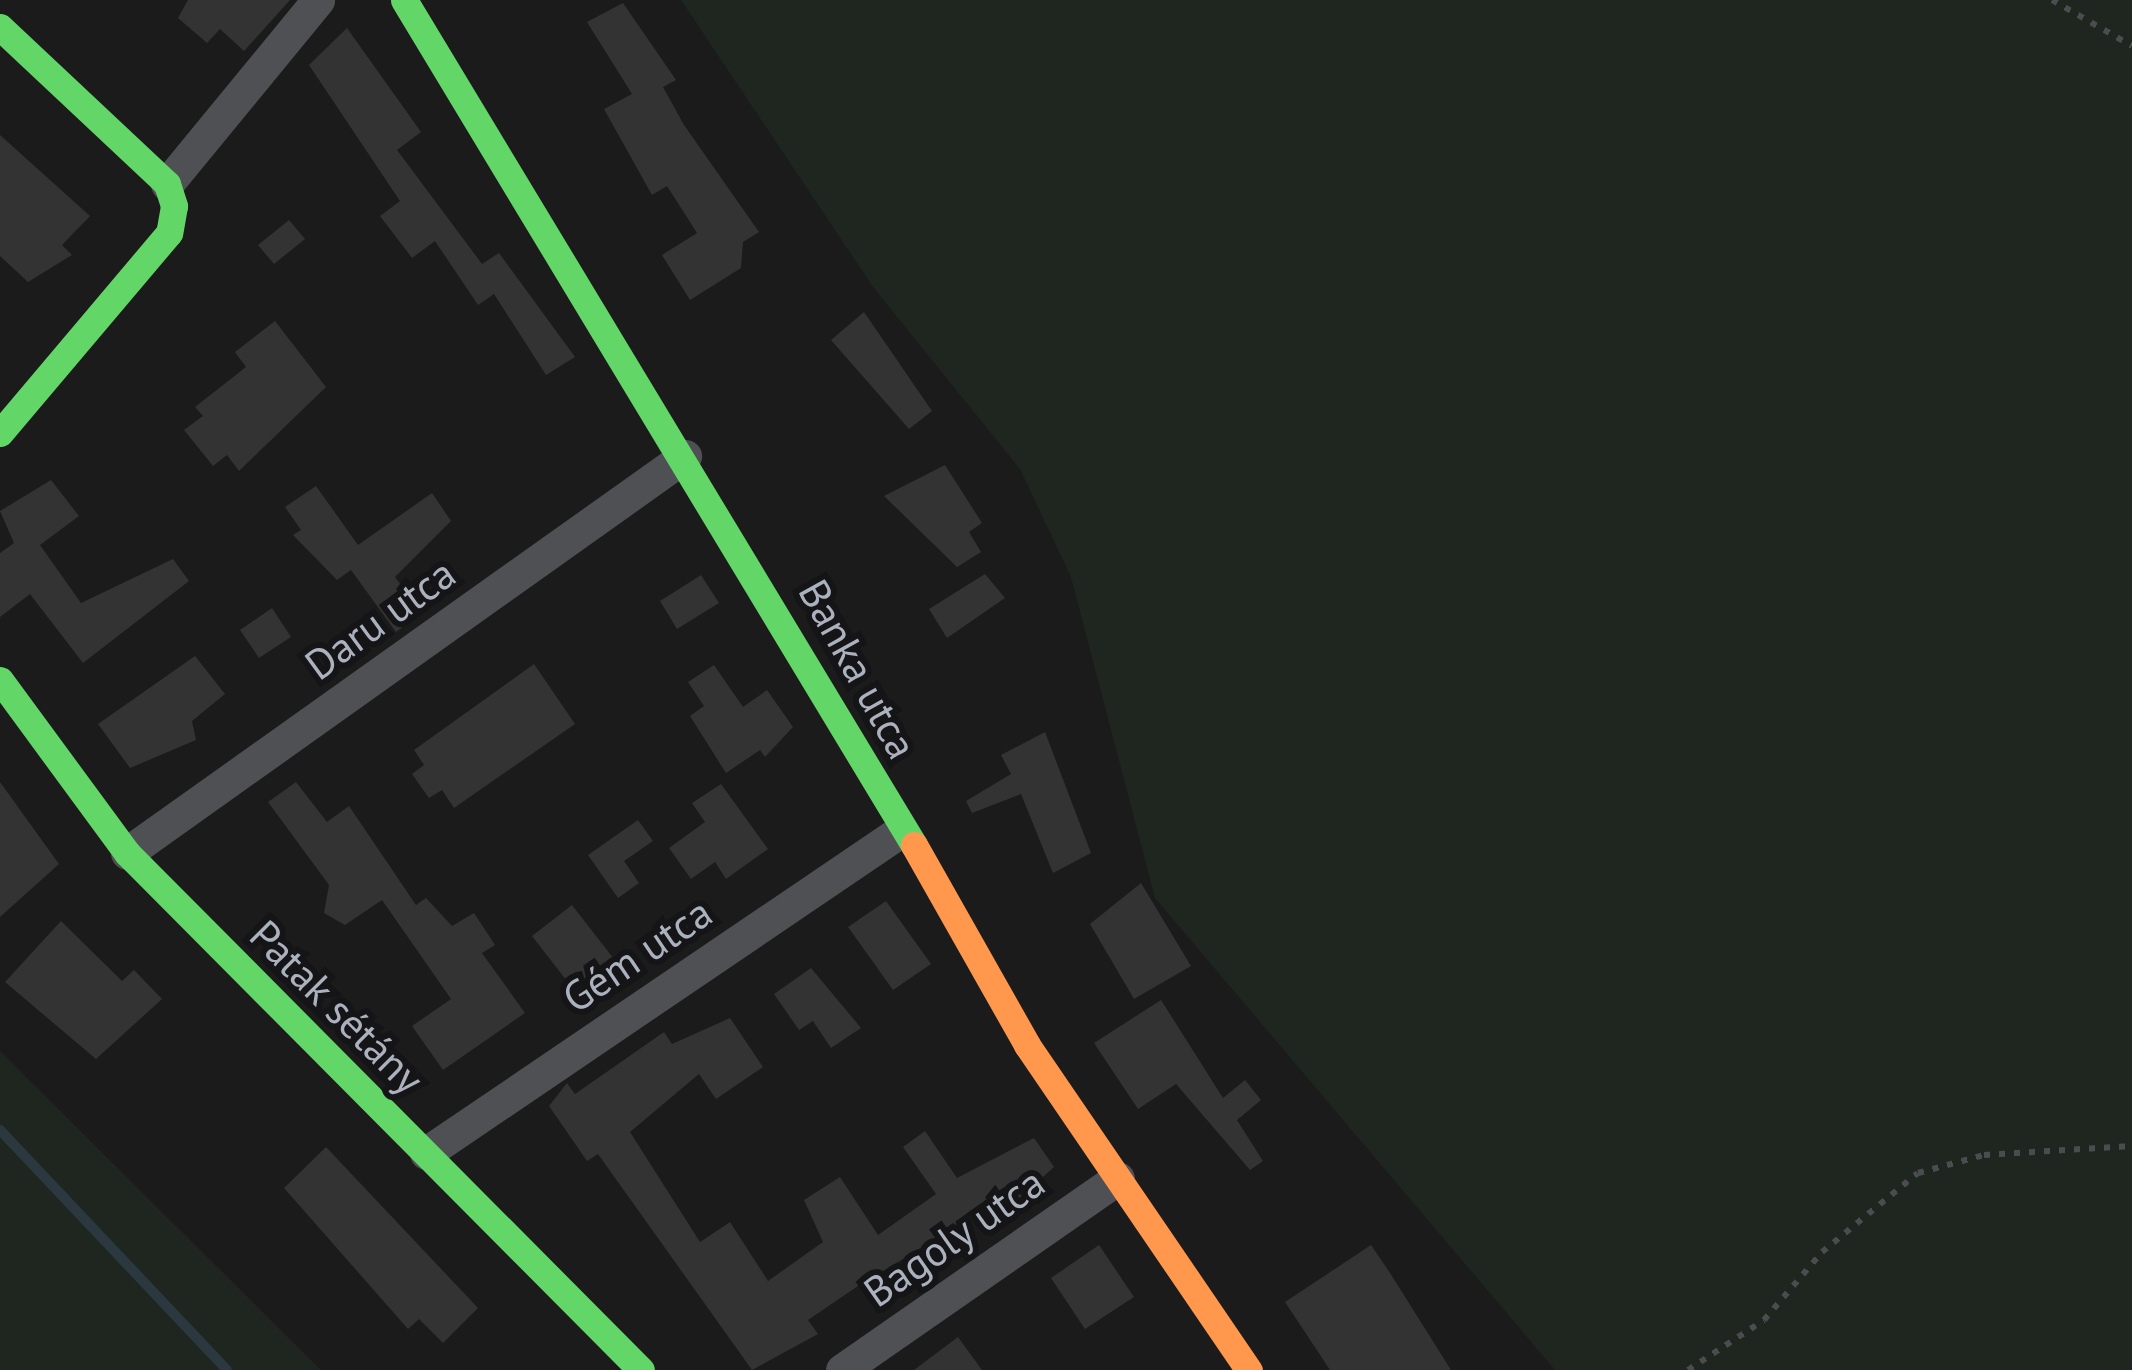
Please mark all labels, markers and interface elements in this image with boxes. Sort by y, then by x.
street label: Daru utca [295,548,465,690]
street label: Banka utca [788,571,928,767]
street label: Gém utca [553,887,721,1023]
street label: Patak sétány [239,909,435,1105]
street label: Bagoly utca [854,1156,1054,1318]

